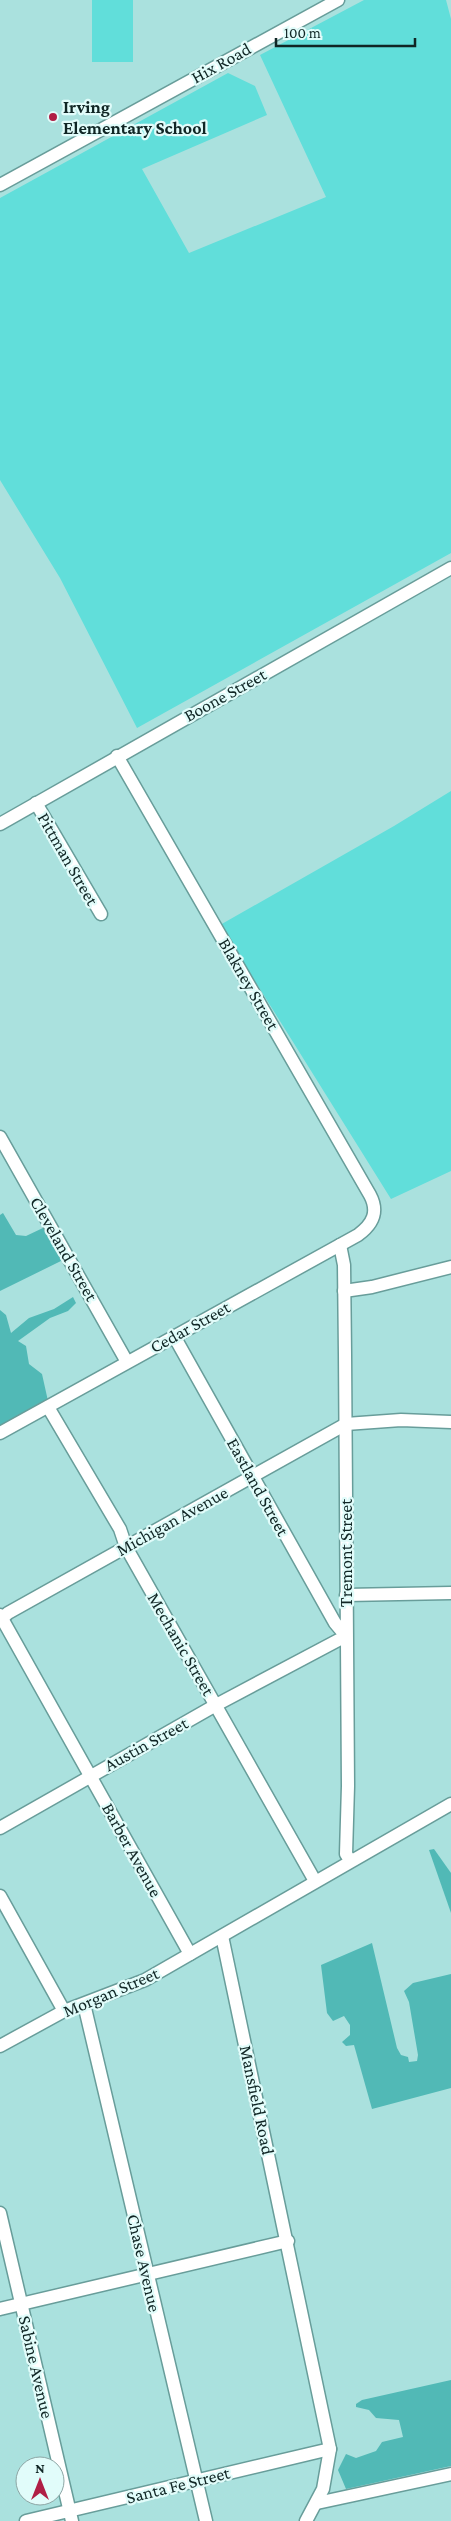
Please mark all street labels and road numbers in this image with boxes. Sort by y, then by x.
street label: Hix Road [188,38,255,87]
street label: Boone Street [180,664,270,726]
street label: Pittman Street [33,809,103,910]
street label: Blakney Street [215,934,284,1034]
street label: Cleveland Street [26,1193,102,1306]
street label: Cedar Street [147,1296,234,1357]
street label: Eastland Street [223,1435,294,1540]
street label: Michigan Avenue [113,1482,231,1560]
street label: Tremont Street [336,1498,356,1607]
street label: Mechanic Street [143,1589,219,1700]
street label: Austin Street [101,1712,192,1775]
street label: Barber Avenue [98,1799,166,1901]
street label: Morgan Street [60,1962,163,2021]
street label: Mansfield Road [236,2043,278,2157]
street label: Chase Avenue [123,2212,165,2314]
street label: Sabine Avenue [14,2314,58,2420]
street label: Santa Fe Street [124,2462,233,2508]

